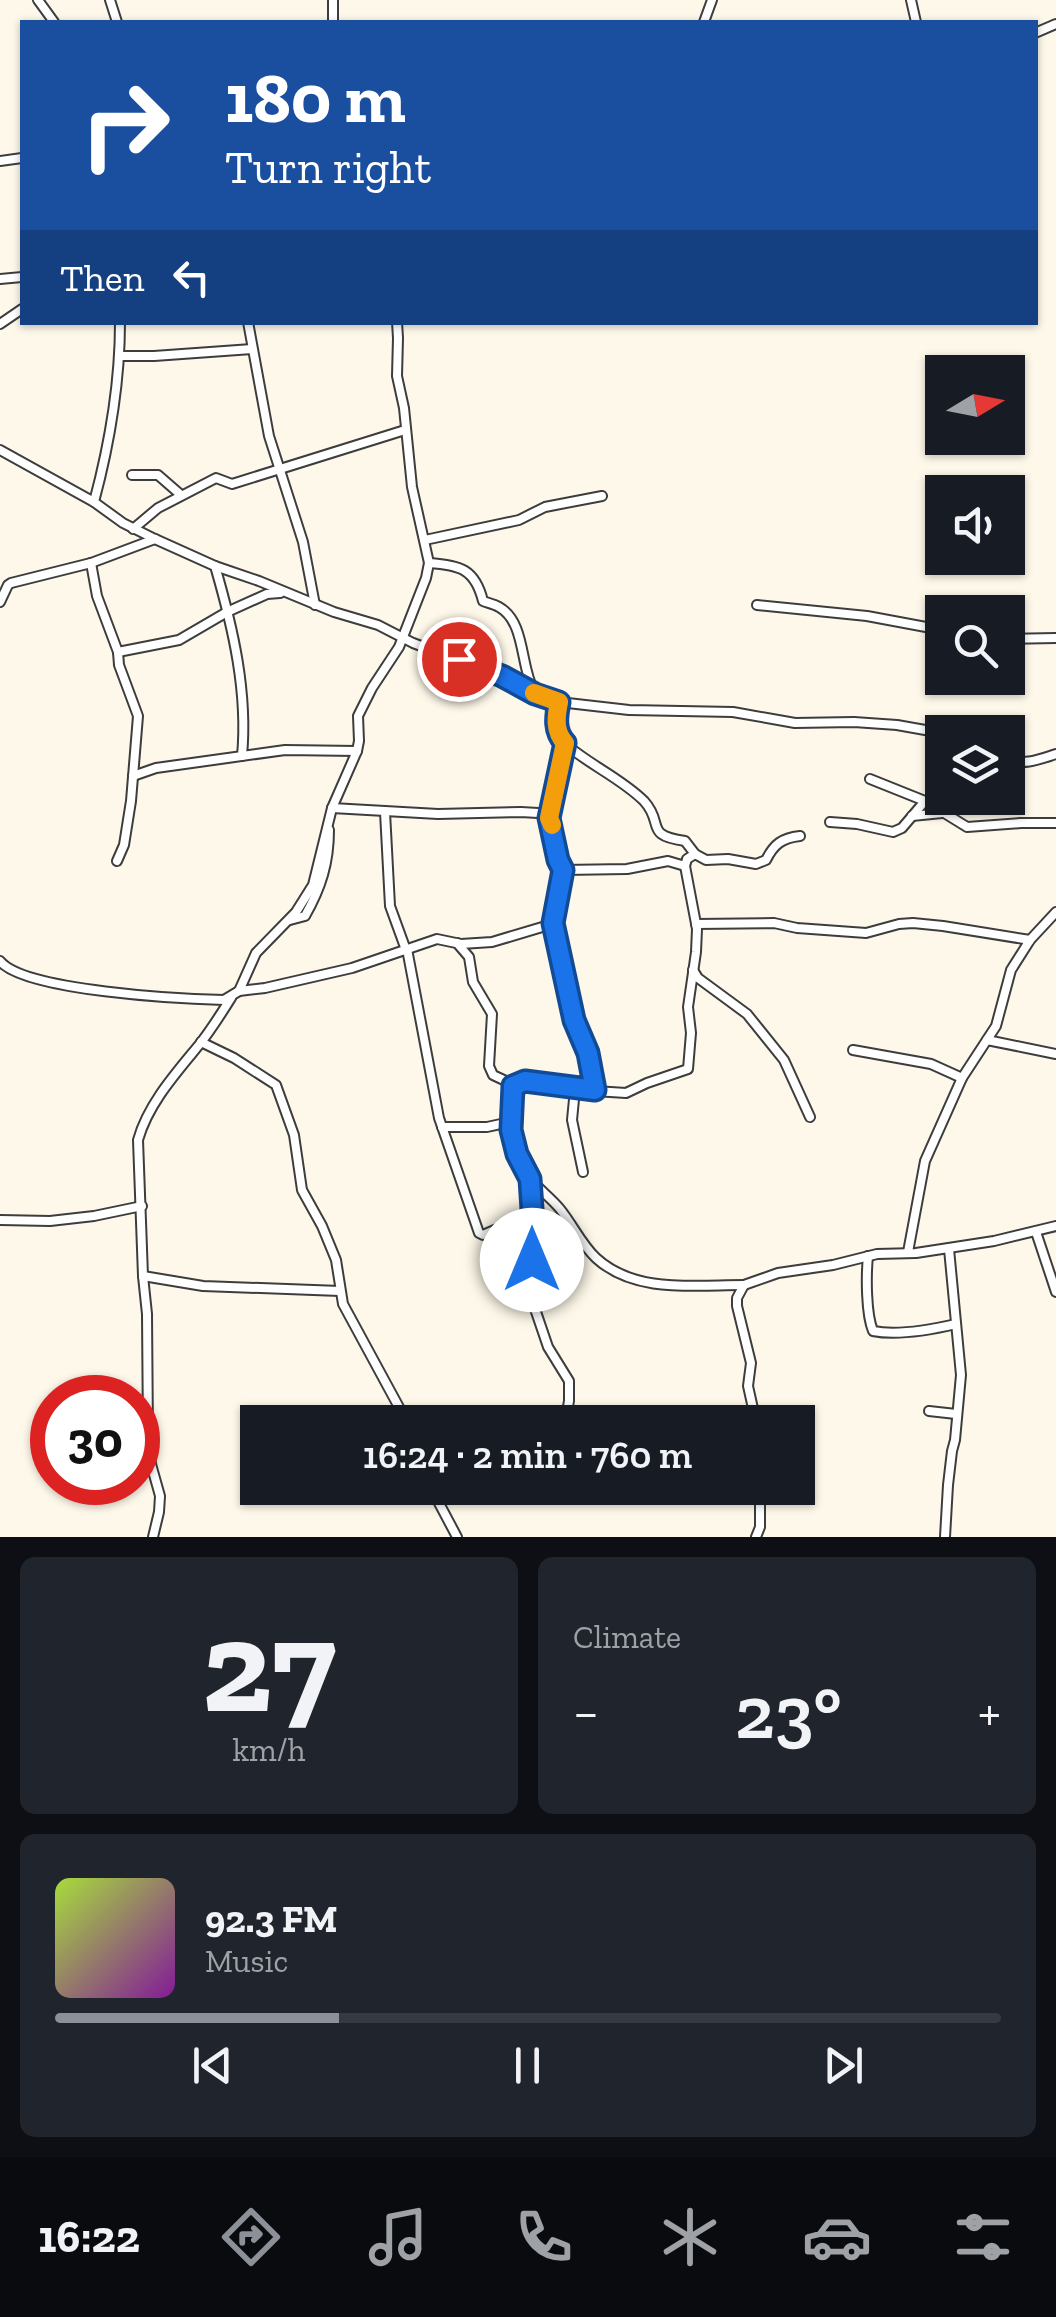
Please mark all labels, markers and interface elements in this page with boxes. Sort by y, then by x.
text: 180 m [225,56,406,140]
icon: right [60,60,190,190]
text: Turn right [225,141,431,195]
icon: left [164,250,219,305]
text: Then [60,255,144,301]
north arrow [925,355,1025,455]
map controls [925,355,1025,815]
button: sound [925,475,1025,575]
button: search [925,595,1025,695]
pin [417,617,502,702]
icon: arrive [432,632,487,687]
button: layers [925,715,1025,815]
position arrow [480,1208,584,1312]
speed limit sign: 30 [30,1375,160,1505]
text: 16:24 · 2 min · 760 m [363,1432,692,1478]
text: 27 [202,1588,336,1744]
text: Climate [573,1618,681,1656]
text: 23° [735,1667,842,1757]
text: − [573,1679,599,1745]
text: + [978,1679,1001,1745]
text: km/h [232,1731,306,1769]
text: 92.3 FM [205,1896,338,1942]
text: Music [205,1942,288,1980]
icon: previous [185,2038,240,2093]
icon: pause [500,2038,555,2093]
icon: next [816,2038,871,2093]
icon: directions [216,2202,286,2272]
icon: music [363,2202,433,2272]
icon: phone [509,2202,579,2272]
icon: climate [655,2202,725,2272]
icon: car [802,2202,872,2272]
icon: filters [948,2202,1018,2272]
text: 16:22 [38,2210,140,2264]

